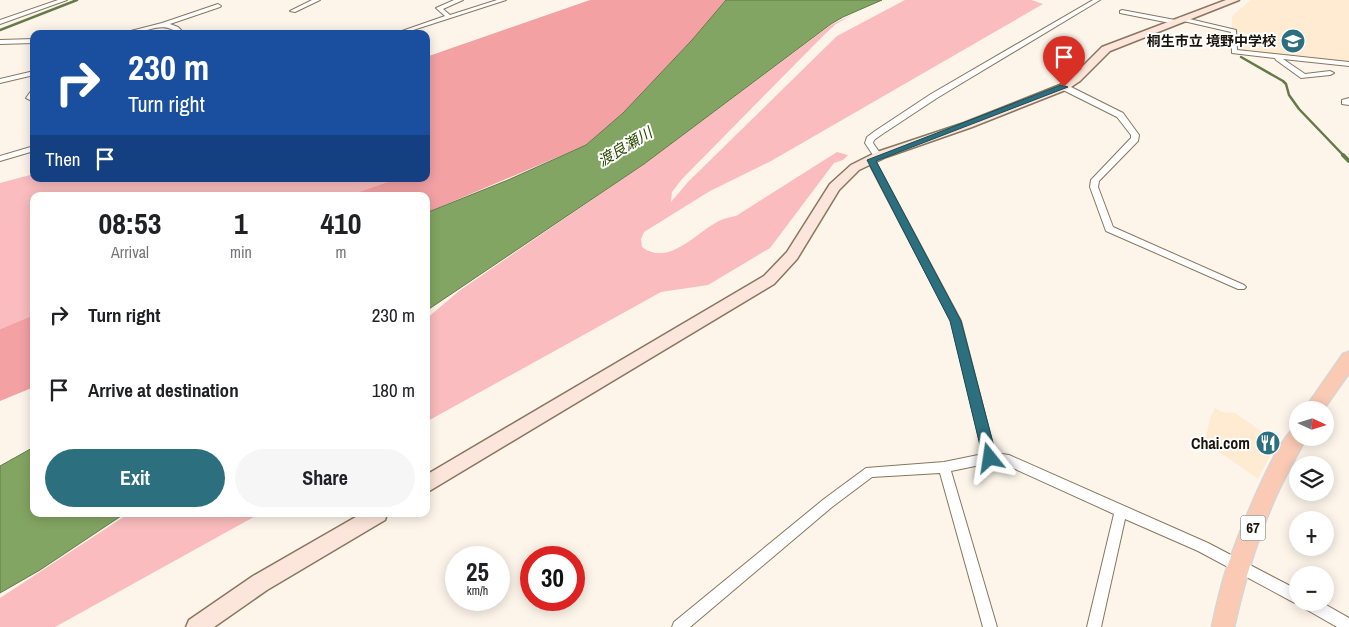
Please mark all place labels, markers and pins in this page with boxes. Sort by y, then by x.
school or university icon: 桐生市立 境野中学校 [1280,28,1306,54]
place label: 桐生市立 境野中学校 [1147,32,1276,50]
pin [1043,36,1085,87]
restaurant icon: Chai.com [1255,430,1281,456]
place label: Chai.com [1191,432,1250,454]

